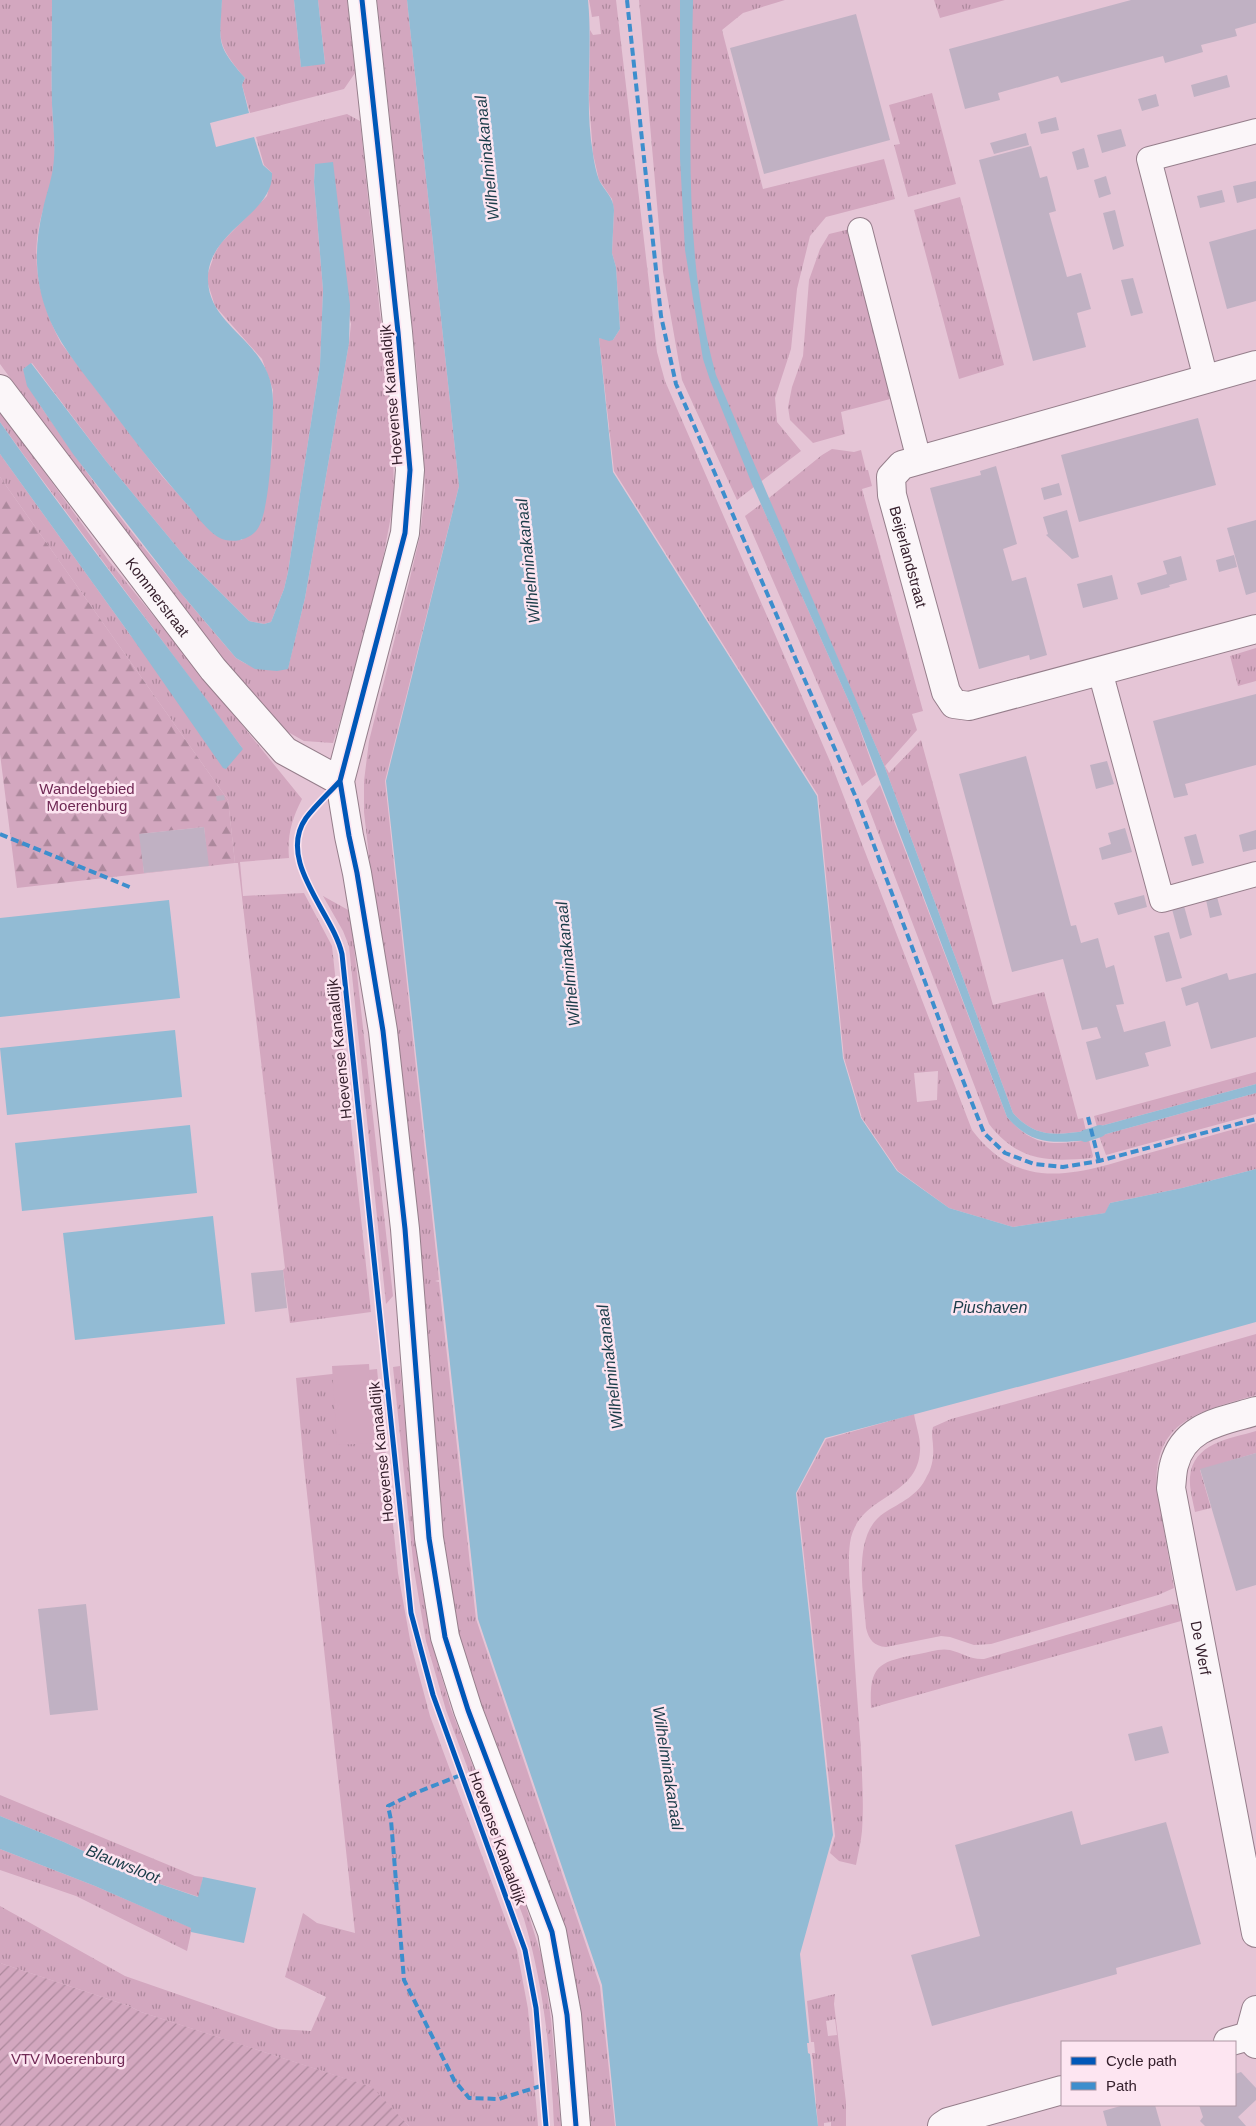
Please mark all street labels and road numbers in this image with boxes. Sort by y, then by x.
street label: Hoevense Kanaaldijk [376,324,406,466]
street label: Beijerlandstraat [887,504,931,610]
street label: Kommerstraat [123,554,194,640]
street label: Hoevense Kanaaldijk [323,978,355,1120]
street label: Hoevense Kanaaldijk [365,1381,397,1523]
street label: De Werf [1188,1619,1215,1677]
street label: Hoevense Kanaaldijk [466,1769,530,1908]

